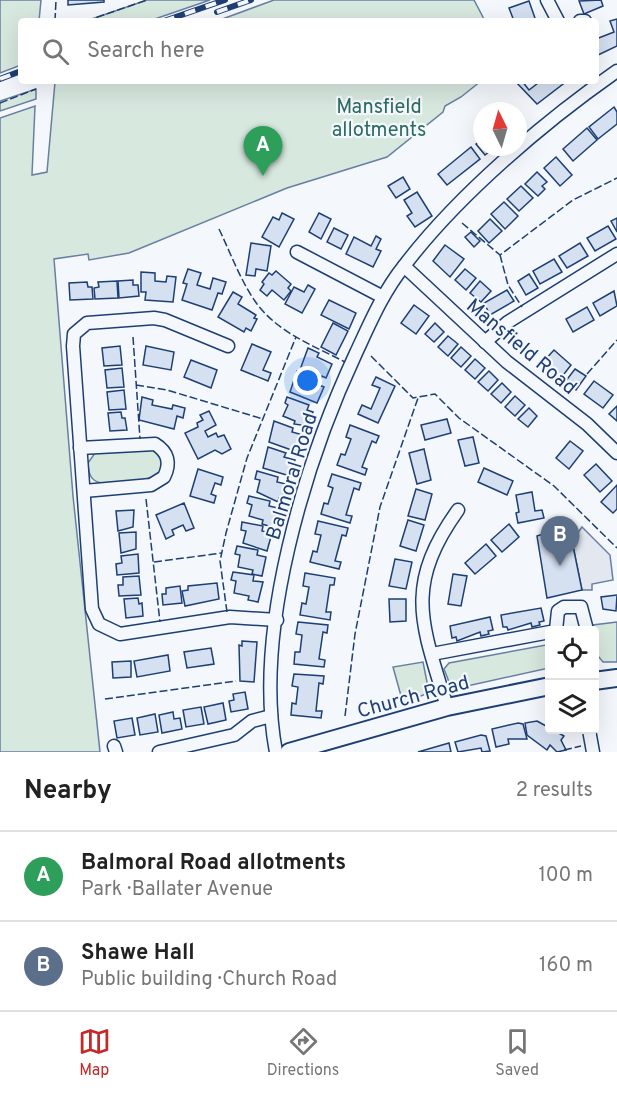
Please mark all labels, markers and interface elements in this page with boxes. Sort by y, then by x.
search box [18,18,599,84]
icon: search [39,35,72,68]
text: Search here [87,38,205,65]
park label: Mansfield allotments [332,95,426,144]
north arrow [473,102,527,156]
pin: A [244,126,282,176]
street label: Mansfield Road [460,294,581,401]
your location [293,366,322,395]
street label: Balmoral Road [261,410,325,543]
pin: B [540,516,580,566]
map controls [545,626,599,734]
button: locate [545,626,599,680]
street label: Church Road [355,670,472,725]
button: layers [545,680,599,734]
text: Nearby [24,775,112,808]
text: 2 results [516,778,593,804]
text: Balmoral Road allotments [81,850,346,877]
text: A [36,863,51,889]
text: 100 m [538,863,593,889]
text: Park · Ballater Avenue [81,877,273,903]
text: Shawe Hall [81,940,195,967]
text: B [37,953,50,979]
text: 160 m [539,953,593,979]
text: Public building · Church Road [81,967,337,993]
tab: Map [78,1025,111,1081]
tab: Directions [267,1025,339,1081]
tab: Saved [495,1025,539,1081]

